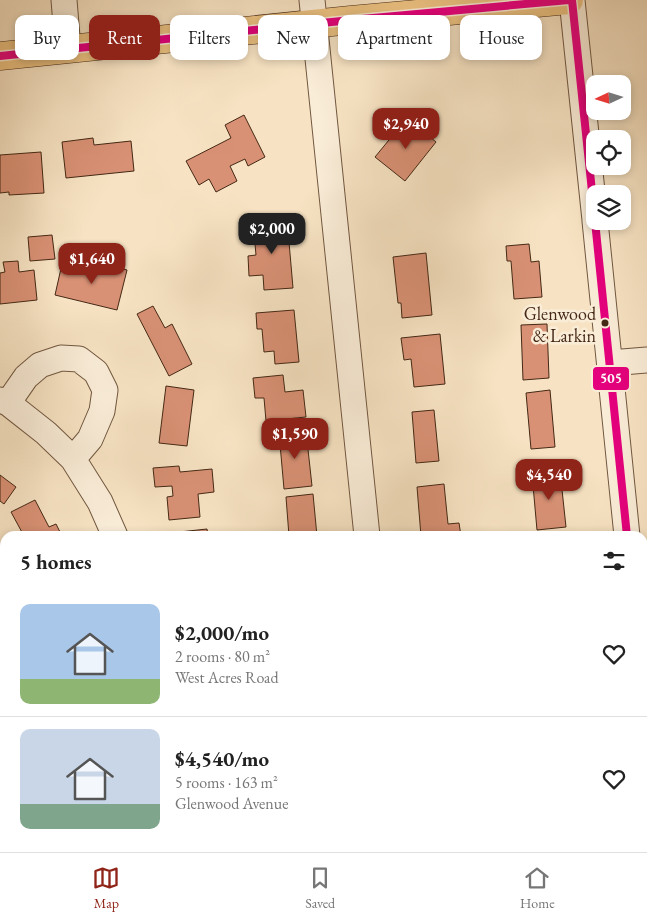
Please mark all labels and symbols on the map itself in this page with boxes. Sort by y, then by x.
north arrow [586,75,631,120]
pin: $2,940 [365,108,447,150]
pin: $2,000 [231,212,313,255]
pin: $1,640 [51,242,133,285]
place label: Glenwood & Larkin [524,302,597,347]
marker: Glenwood & Larkin [600,318,610,328]
line badge: 505 [592,366,630,391]
text: 505 [600,369,622,387]
pin: $1,590 [254,418,336,460]
pin: $4,540 [508,458,590,501]

